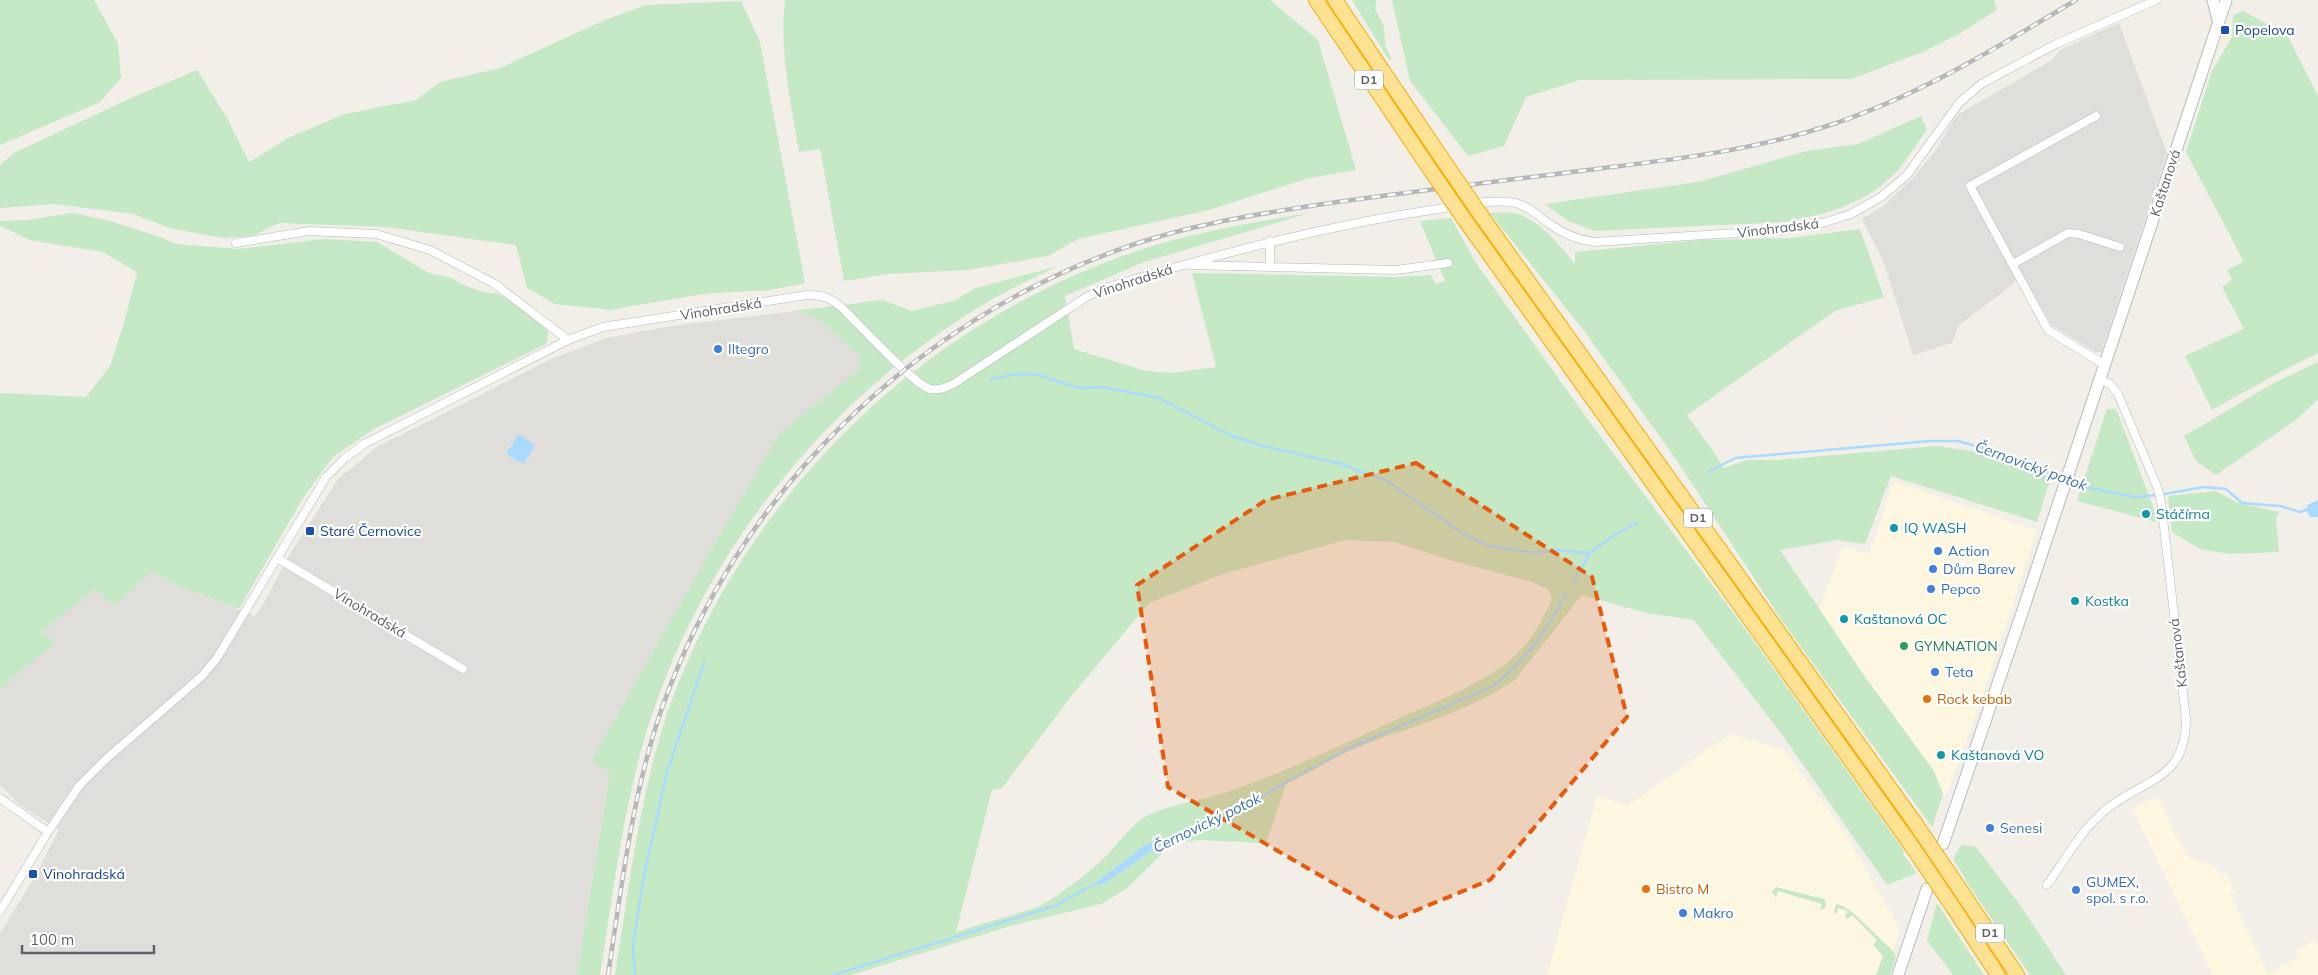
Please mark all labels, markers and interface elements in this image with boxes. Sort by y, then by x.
place label: Popelova [2235,21,2295,39]
marker: Popelova [2219,24,2231,36]
road number: D1 [1355,70,1383,90]
street label: Kaštanová [2146,147,2184,219]
street label: Vinohradská [1736,214,1820,242]
street label: Vinohradská [1091,260,1175,302]
street label: Vinohradská [679,294,763,324]
place label: Iltegro [728,340,769,358]
marker: Iltegro [712,343,724,355]
water label: Černovický potok [1973,436,2091,495]
place label: Stáčírna [2156,505,2210,523]
road number: D1 [1684,508,1712,528]
marker: Stáčírna [2140,508,2152,520]
place label: IQ WASH [1904,519,1967,537]
place label: Staré Černovice [320,522,421,540]
marker: IQ WASH [1888,522,1900,534]
marker: Staré Černovice [304,525,316,537]
place label: Action [1948,542,1990,560]
marker: Action [1932,545,1944,557]
place label: Dům Barev [1943,560,2016,578]
marker: Dům Barev [1927,563,1939,575]
place label: Pepco [1941,580,1981,598]
marker: Pepco [1925,583,1937,595]
street label: Vinohradská [330,584,410,642]
place label: Kostka [2085,592,2129,610]
marker: Kostka [2069,595,2081,607]
place label: Kaštanová OC [1854,610,1947,628]
marker: Kaštanová OC [1838,613,1850,625]
street label: Kaštanová [2165,617,2191,689]
place label: GYMNATION [1914,637,1998,655]
marker: GYMNATION [1898,640,1910,652]
place label: Teta [1945,663,1973,681]
marker: Teta [1929,666,1941,678]
place label: Rock kebab [1937,690,2012,708]
marker: Rock kebab [1921,693,1933,705]
place label: Kaštanová VO [1951,746,2044,764]
marker: Kaštanová VO [1935,749,1947,761]
water label: Černovický potok [1150,788,1265,857]
place label: Senesi [2000,819,2042,837]
marker: Senesi [1984,822,1996,834]
place label: Vinohradská [43,865,125,883]
marker: Vinohradská [27,868,39,880]
place label: GUMEX, spol. s r.o. [2086,873,2149,907]
place label: Bistro M [1656,880,1709,898]
marker: Bistro M [1640,883,1652,895]
marker: GUMEX, spol. s r.o. [2070,884,2082,896]
place label: Makro [1693,904,1734,922]
marker: Makro [1677,907,1689,919]
scale bar [22,922,155,954]
road number: D1 [1976,924,2004,942]
text: 100 m [30,930,74,949]

